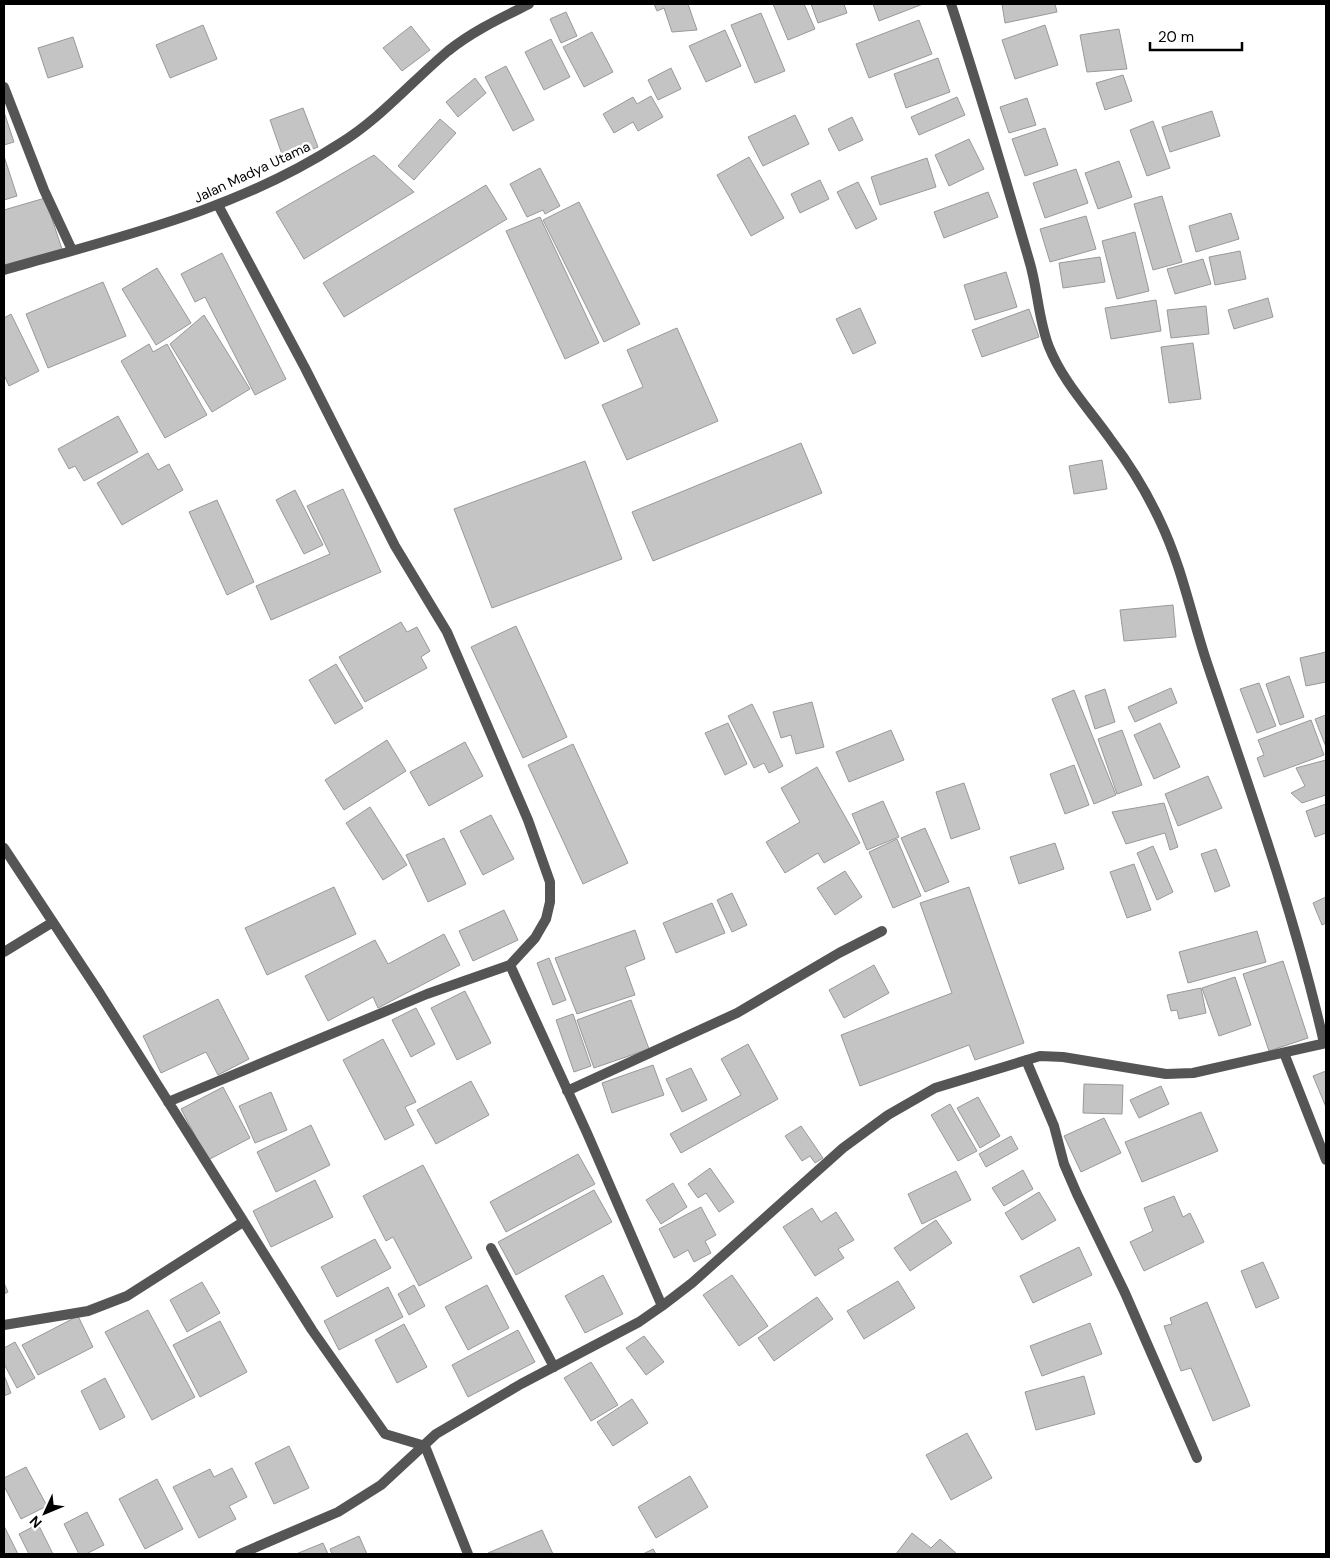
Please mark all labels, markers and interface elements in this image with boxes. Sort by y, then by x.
scale bar [1150,20,1242,52]
text: 20 m [1158,27,1194,47]
street label: Jalan Madya Utama [191,137,313,207]
north arrow [20,1488,70,1538]
text: N [26,1512,46,1532]

